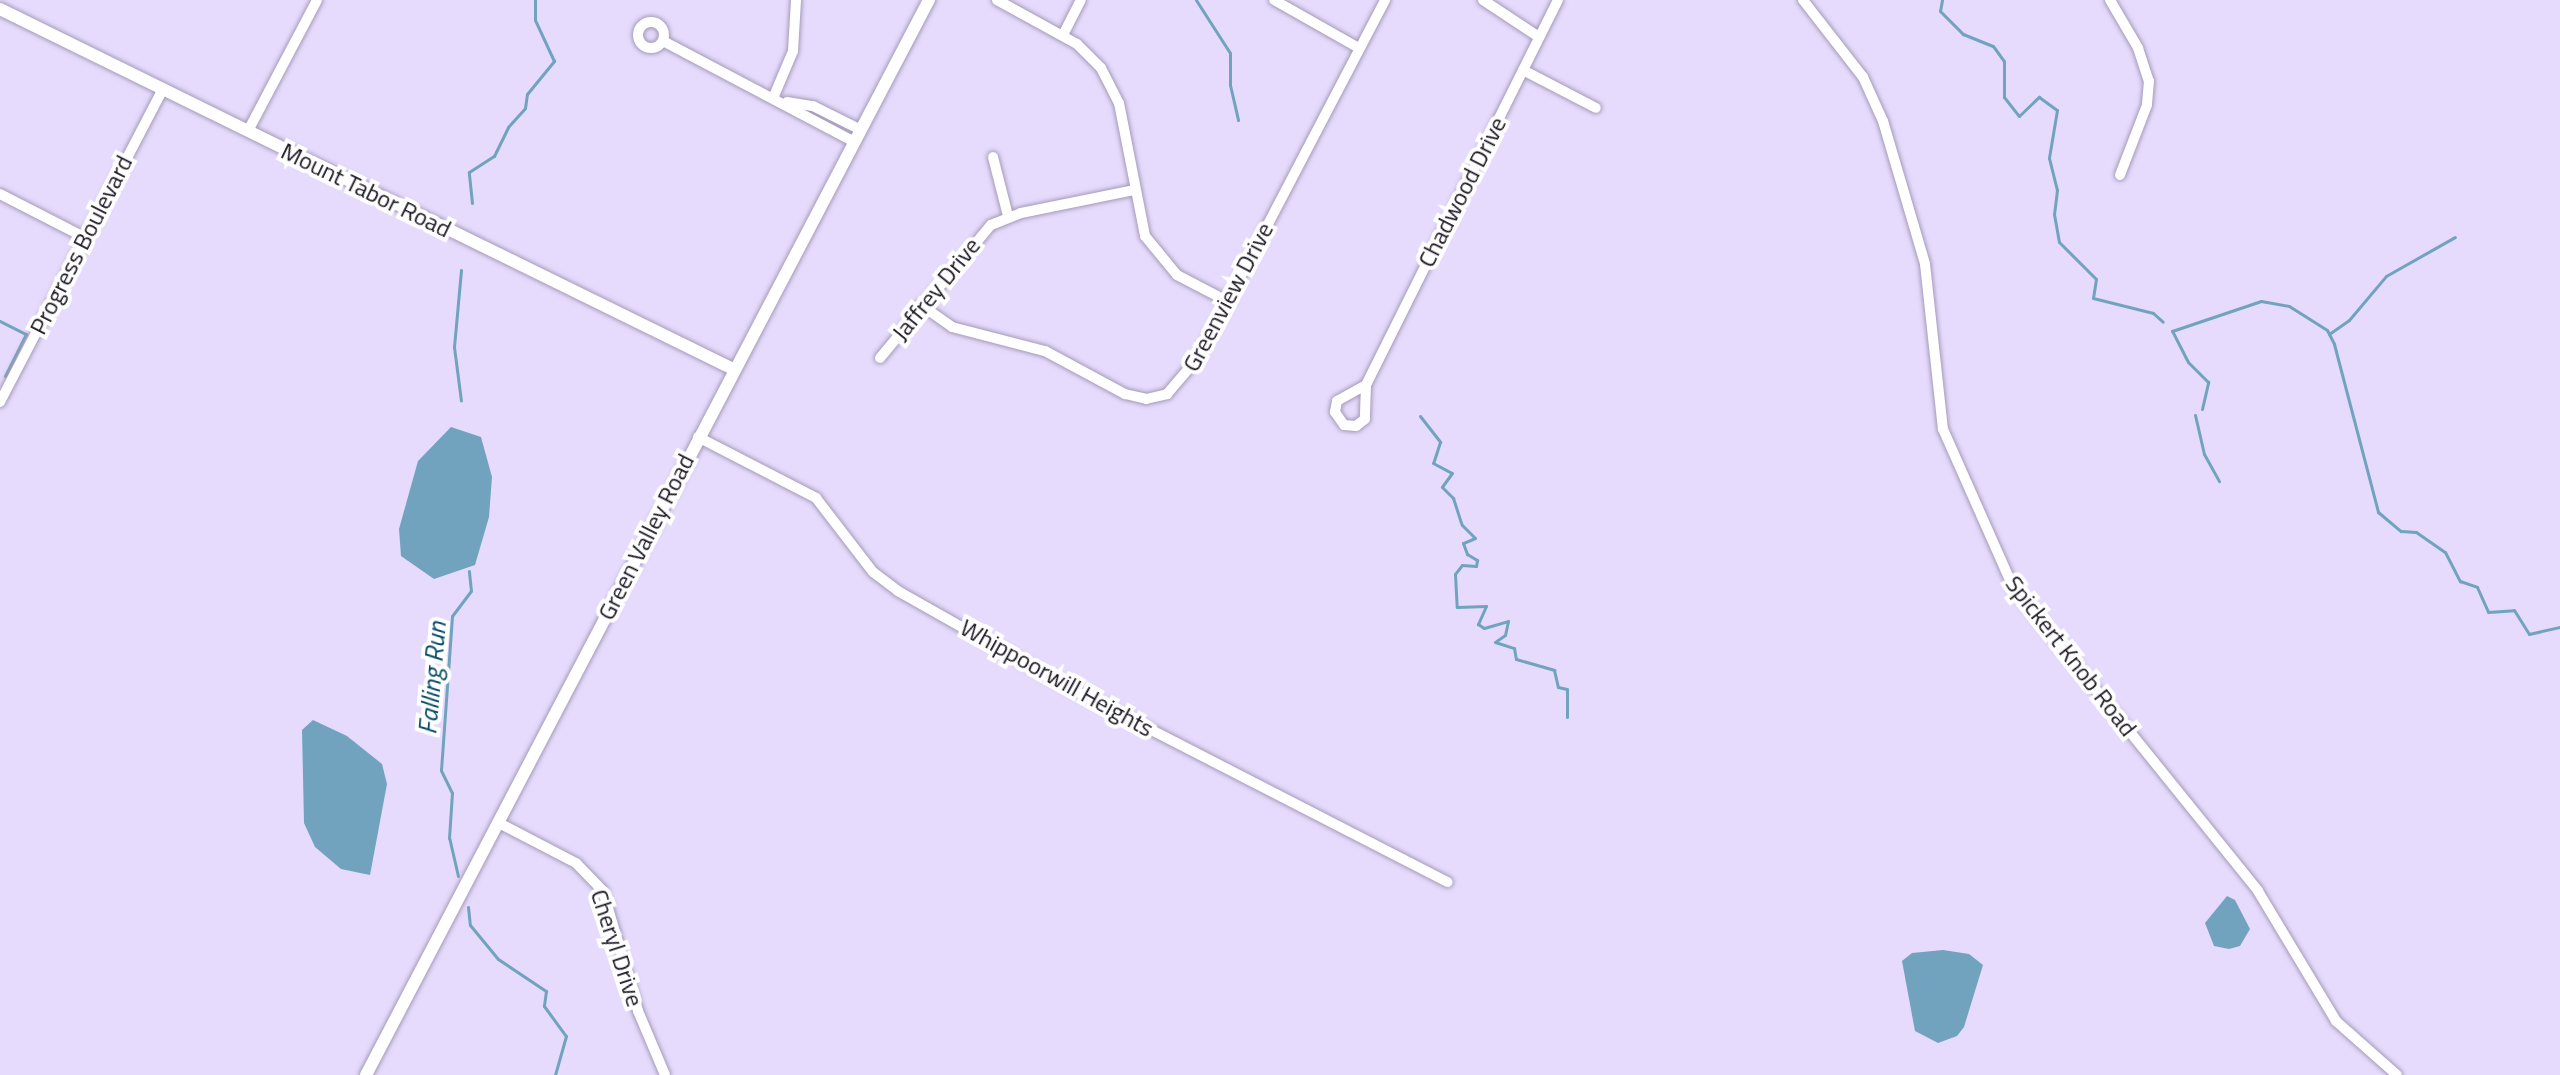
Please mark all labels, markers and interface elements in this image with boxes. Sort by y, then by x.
street label: Chadwood Drive [1412,112,1512,272]
street label: Mount Tabor Road [276,136,456,244]
street label: Progress Boulevard [23,151,139,339]
street label: Greenview Drive [1177,218,1279,376]
street label: Jaffrey Drive [886,232,986,346]
street label: Green Valley Road [592,449,700,625]
street label: Spickert Knob Road [1999,570,2143,742]
street label: Whippoorwill Heights [955,613,1159,743]
water label: Falling Run [412,620,452,736]
street label: Cheryl Drive [585,886,649,1010]

